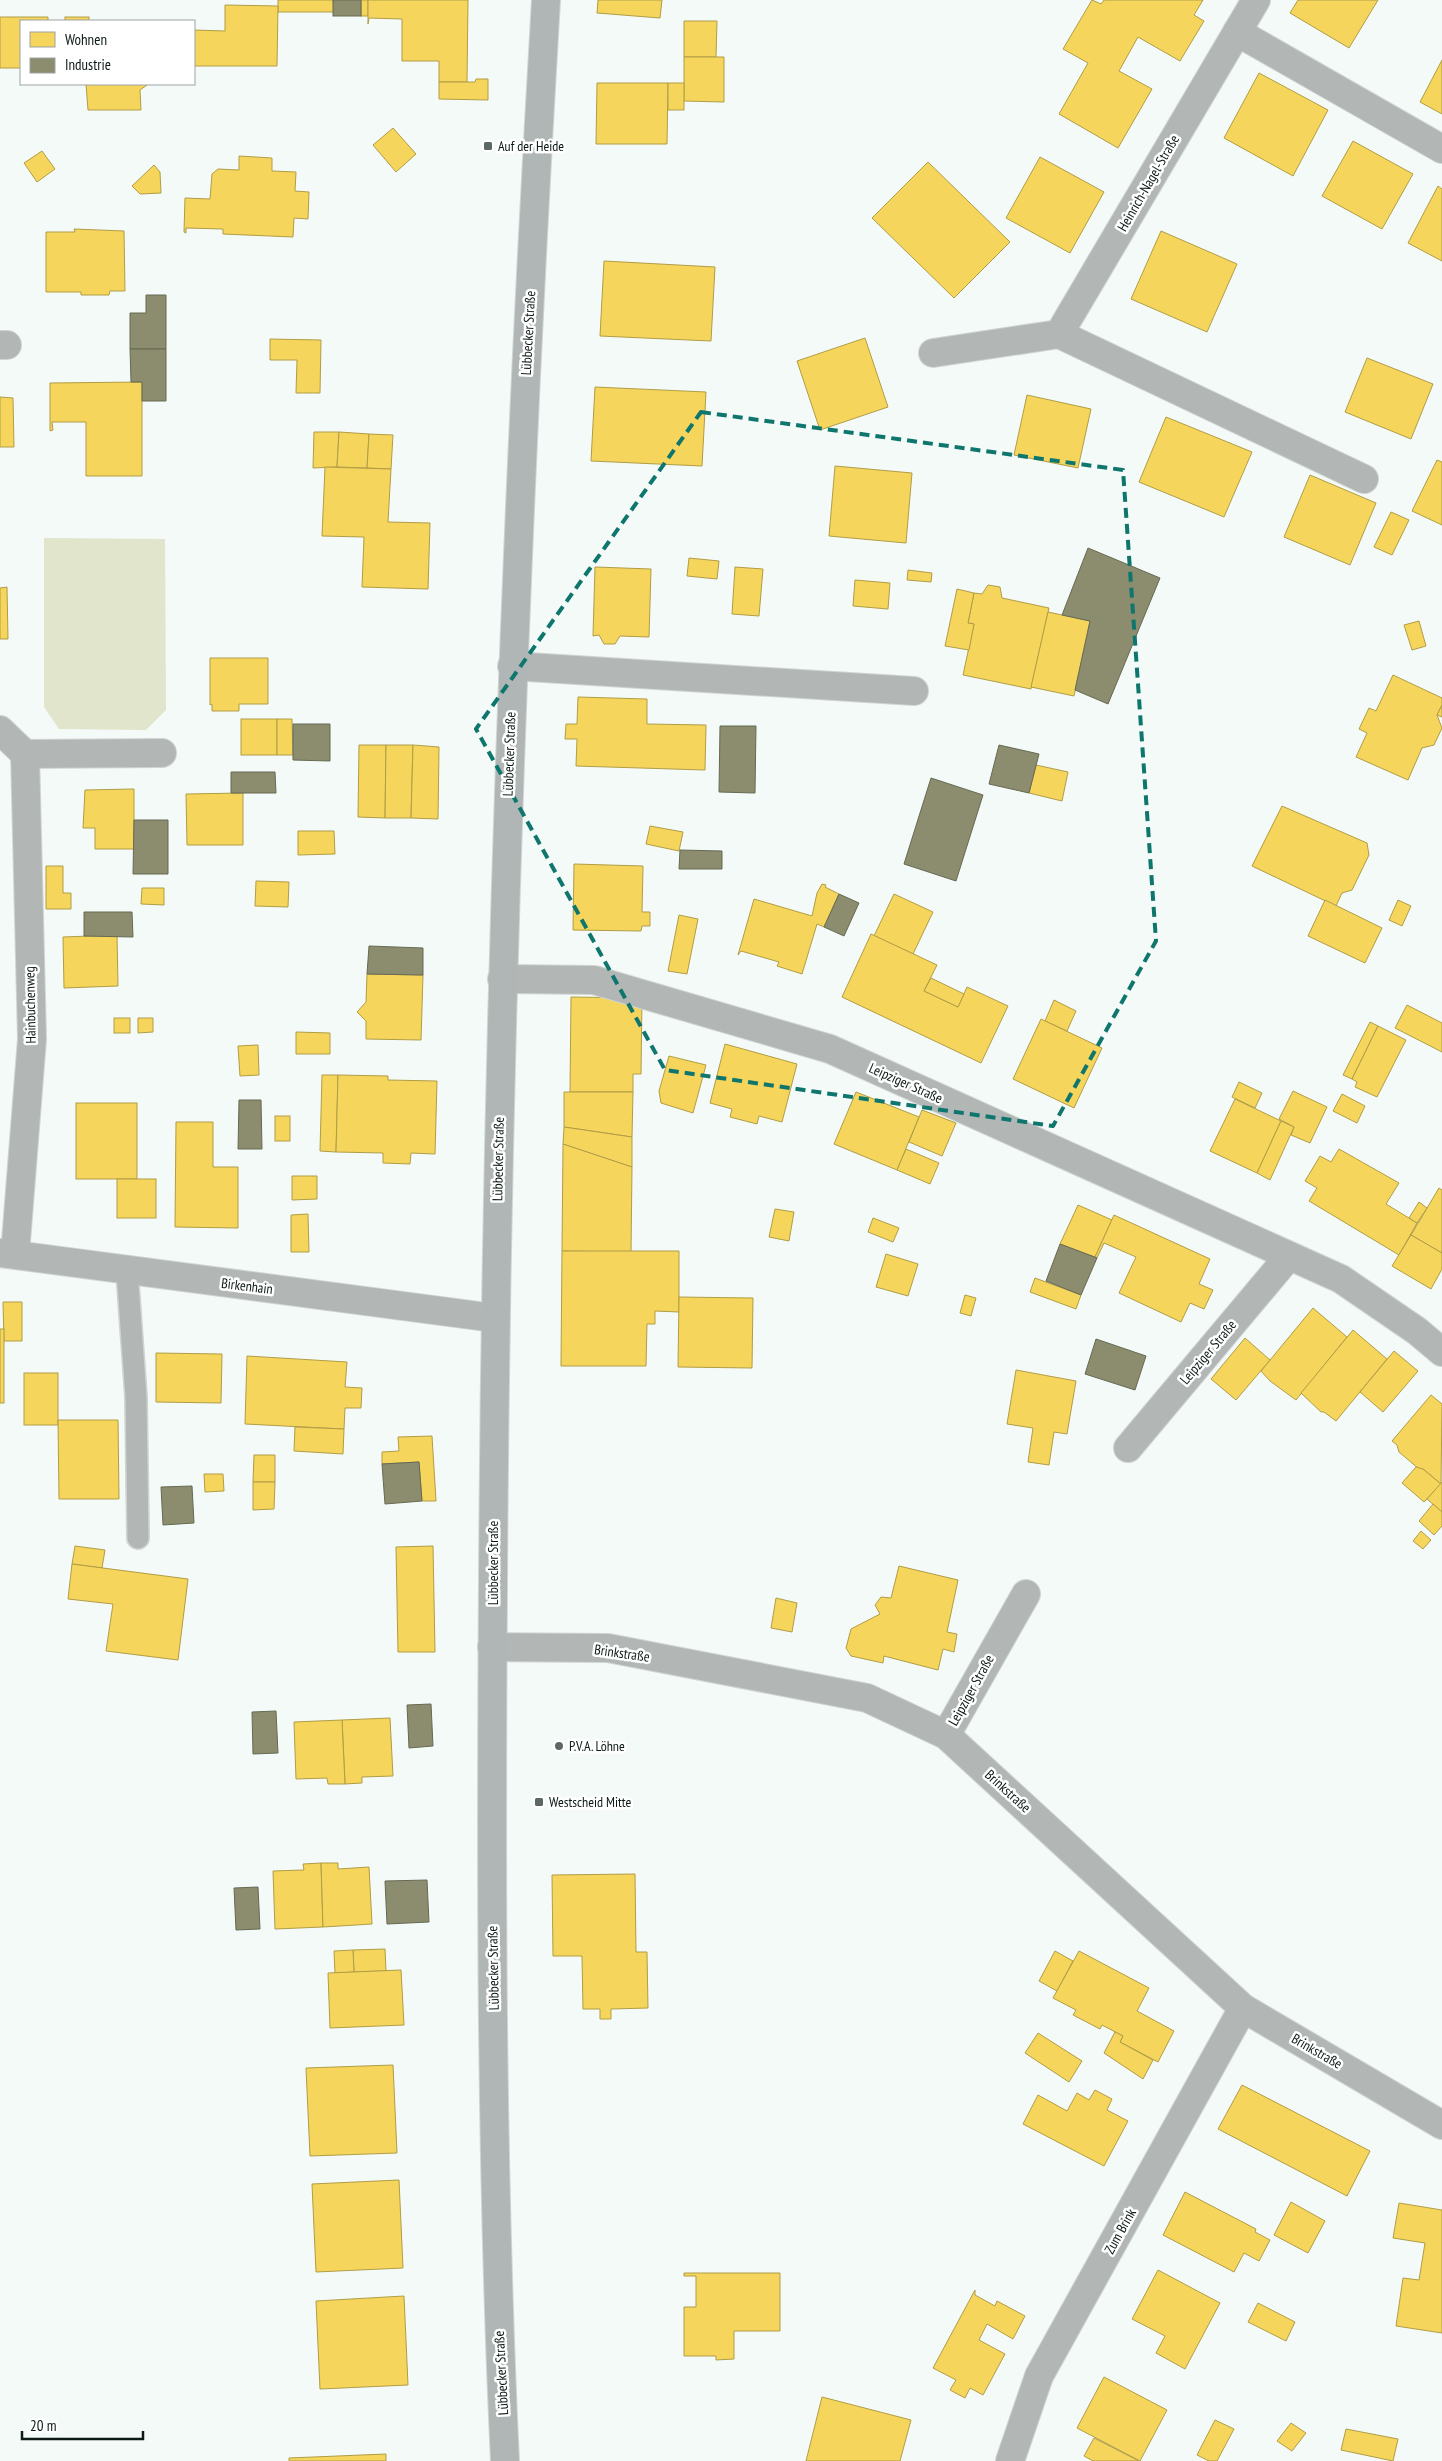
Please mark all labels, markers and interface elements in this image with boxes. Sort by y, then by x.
legend [20,20,195,85]
text: Wohnen [65,30,107,49]
text: Industrie [65,55,111,74]
street label: Heinrich-Nagel-Straße [1113,131,1183,235]
place label: Auf der Heide [498,137,564,155]
marker: Auf der Heide [482,140,494,152]
street label: Lübbecker Straße [517,290,539,376]
street label: Lübbecker Straße [499,711,519,797]
street label: Hainbuchenweg [20,966,40,1044]
street label: Leipziger Straße [866,1059,946,1107]
street label: Lübbecker Straße [488,1116,508,1201]
street label: Birkenhain [220,1274,274,1298]
street label: Leipziger Straße [1176,1316,1240,1388]
street label: Lübbecker Straße [484,1521,502,1605]
street label: Brinkstraße [593,1640,651,1666]
street label: Leipziger Straße [944,1651,998,1729]
place label: P.V.A. Löhne [569,1737,625,1755]
marker: P.V.A. Löhne [553,1740,565,1752]
street label: Brinkstraße [981,1766,1035,1816]
place label: Westscheid Mitte [549,1793,632,1811]
marker: Westscheid Mitte [533,1796,545,1808]
street label: Lübbecker Straße [483,1925,503,2010]
street label: Brinkstraße [1288,2029,1346,2073]
street label: Zum Brink [1100,2205,1140,2257]
street label: Lübbecker Straße [490,2330,512,2416]
scale bar [22,2408,144,2440]
text: 20 m [30,2416,56,2435]

